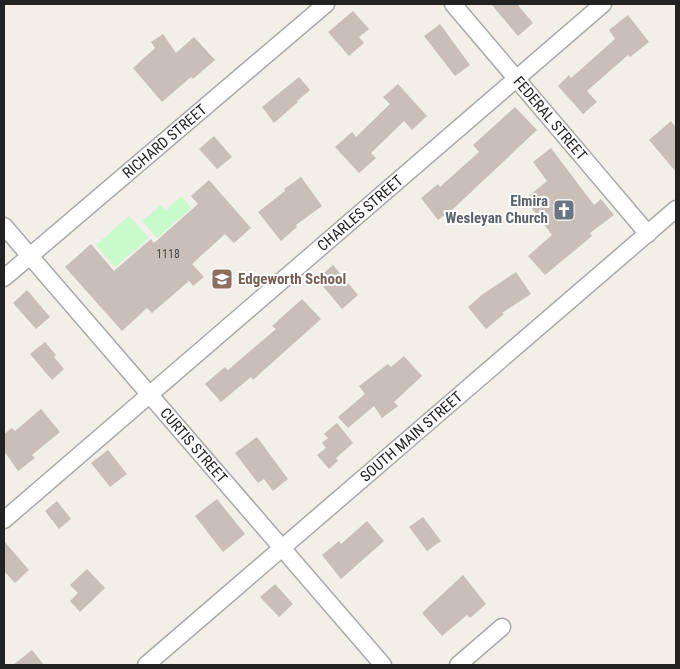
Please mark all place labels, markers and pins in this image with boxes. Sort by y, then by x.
place label: Elmira Wesleyan Church [445,192,548,227]
church icon: Elmira Wesleyan Church [552,198,576,222]
school or university icon: Edgeworth School [210,267,234,291]
place label: Edgeworth School [238,270,346,288]

